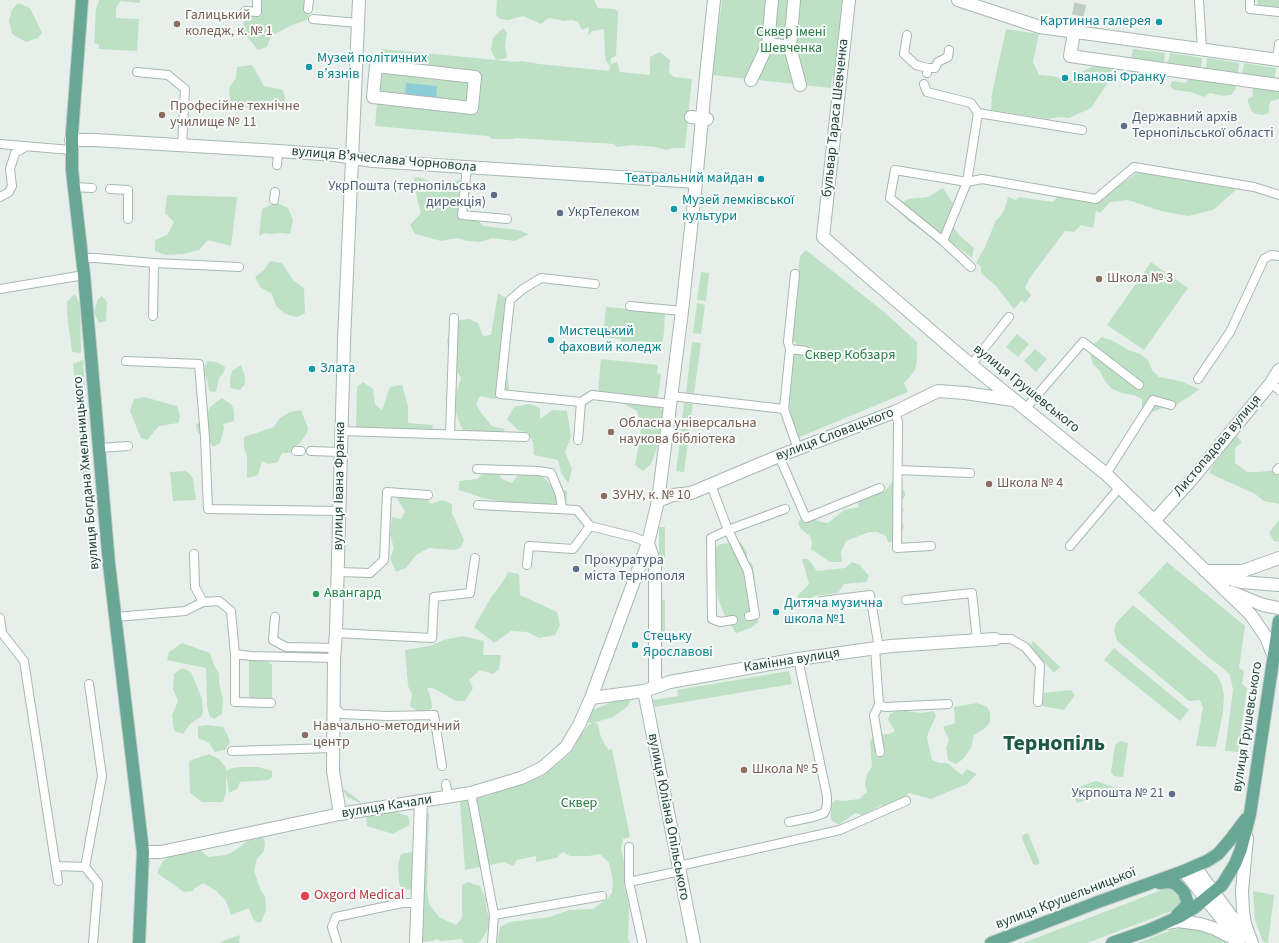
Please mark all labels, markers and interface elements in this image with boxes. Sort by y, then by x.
place label: Галицький коледж, к. № 1 [185,8,273,40]
place label: Картинна галерея [1040,14,1151,30]
marker: Картинна галерея [1154,17,1164,27]
marker: Галицький коледж, к. № 1 [172,19,182,29]
park label: Сквер імені Шевченка [756,25,826,58]
street label: бульвар Тараса Шевченка [819,38,853,198]
place label: Музей політичних в’язнів [317,51,427,84]
marker: Музей політичних в’язнів [304,62,314,72]
place label: Іванові Франку [1073,70,1166,86]
marker: Іванові Франку [1060,73,1070,83]
place label: Професійне технічне училище № 11 [170,99,300,132]
marker: Професійне технічне училище № 11 [157,110,167,120]
place label: Державний архів Тернопільської області [1132,110,1274,142]
marker: Державний архів Тернопільської області [1119,121,1129,131]
street label: вулиця Вʼячеслава Чорновола [291,144,477,176]
place label: Театральний майдан [625,171,753,187]
marker: Театральний майдан [756,174,766,184]
place label: УкрПошта (тернопільська дирекція) [328,179,486,212]
marker: УкрПошта (тернопільська дирекція) [489,190,499,200]
place label: Музей лемківської культури [682,193,794,226]
marker: Музей лемківської культури [669,204,679,214]
place label: УкрТелеком [568,205,640,221]
marker: УкрТелеком [555,208,565,218]
place label: Школа № 3 [1107,271,1173,287]
marker: Школа № 3 [1094,274,1104,284]
place label: Мистецький фаховий коледж [559,324,661,356]
marker: Мистецький фаховий коледж [546,335,556,345]
street label: вулиця Грушевського [969,341,1083,437]
park label: Сквер Кобзаря [805,348,895,364]
place label: Злата [320,361,355,377]
marker: Злата [307,364,317,374]
street label: вулиця Богдана Хмельницького [70,375,104,571]
street label: Листопадова вулиця [1171,392,1265,500]
street label: вулиця Словацького [773,405,897,465]
place label: Обласна універсальна наукова бібліотека [619,416,757,448]
street label: вулиця Івана Франка [330,421,350,551]
marker: Обласна універсальна наукова бібліотека [606,427,616,437]
place label: Школа № 4 [997,476,1063,492]
marker: Школа № 4 [984,479,994,489]
place label: ЗУНУ, к. № 10 [612,488,691,504]
marker: ЗУНУ, к. № 10 [599,491,609,501]
place label: Прокуратура міста Тернополя [584,553,685,586]
marker: Прокуратура міста Тернополя [571,564,581,574]
place label: Авангард [324,586,381,602]
marker: Авангард [311,589,321,599]
place label: Дитяча музична школа №1 [784,596,883,628]
marker: Дитяча музична школа №1 [771,607,781,617]
place label: Стецьку Ярославові [643,629,713,662]
marker: Стецьку Ярославові [630,640,640,650]
street label: Камінна вулиця [743,645,841,677]
street label: вулиця Грушевського [1229,661,1267,793]
place label: Навчально-методичний центр [313,719,460,752]
marker: Навчально-методичний центр [300,730,310,740]
street label: вулиця Юліана Опільського [644,732,692,902]
district label: Тернопіль [1003,732,1105,758]
place label: Школа № 5 [752,762,818,778]
marker: Школа № 5 [739,765,749,775]
place label: Укрпошта № 21 [1071,786,1164,802]
marker: Укрпошта № 21 [1167,789,1177,799]
street label: вулиця Качали [341,792,433,822]
park label: Сквер [561,796,597,812]
street label: вулиця Крушельницької [993,864,1139,934]
place label: Oxgord Medical [314,888,404,904]
marker: Oxgord Medical [299,890,311,902]

